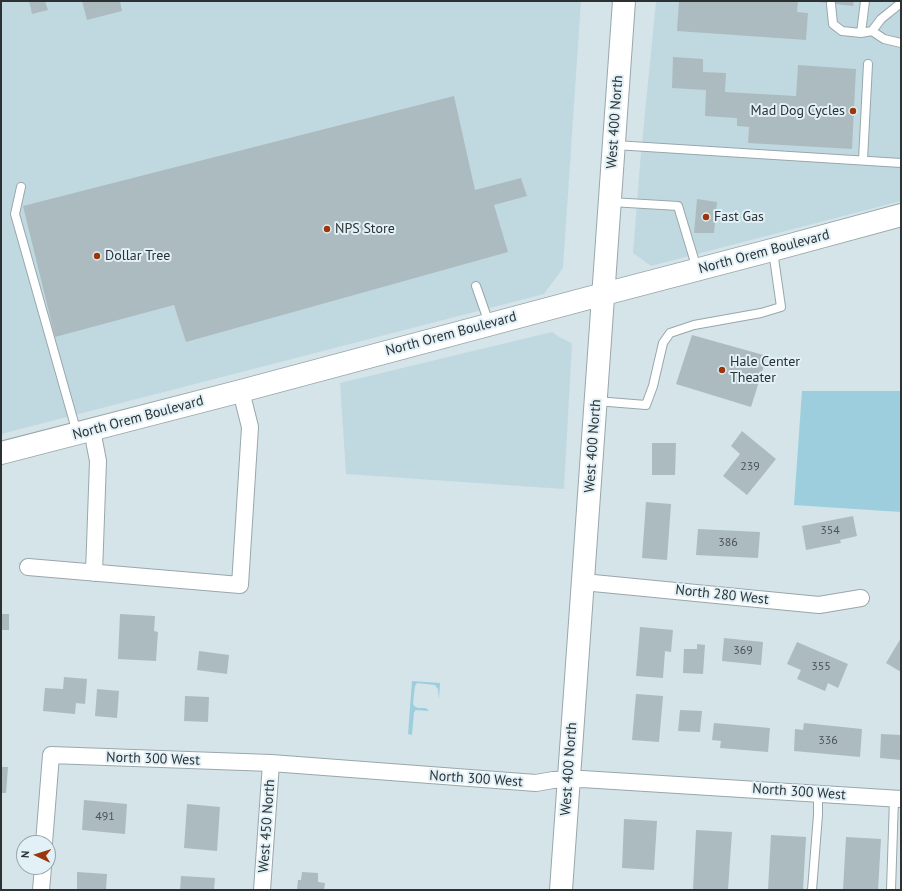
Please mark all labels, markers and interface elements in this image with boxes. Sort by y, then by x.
street label: West 400 North [603,75,627,169]
place label: Mad Dog Cycles [751,103,845,119]
marker: Mad Dog Cycles [848,106,858,116]
place label: Fast Gas [714,209,764,225]
marker: Fast Gas [701,212,711,222]
place label: NPS Store [335,221,395,237]
marker: NPS Store [322,224,332,234]
street label: North Orem Boulevard [697,226,831,278]
place label: Dollar Tree [105,248,170,264]
marker: Dollar Tree [92,251,102,261]
street label: North Orem Boulevard [384,308,518,360]
place label: Hale Center Theater [730,354,800,386]
marker: Hale Center Theater [717,365,727,375]
street label: North Orem Boulevard [71,392,205,444]
street label: West 400 North [581,399,605,493]
house number: 239 [740,460,760,474]
house number: 354 [820,524,840,538]
house number: 386 [718,536,738,550]
street label: North 280 West [675,582,769,608]
house number: 369 [733,644,753,658]
house number: 355 [811,660,831,674]
street label: West 400 North [557,722,581,816]
house number: 336 [818,734,838,748]
street label: North 300 West [106,749,200,769]
street label: North 300 West [429,767,523,791]
street label: West 450 North [255,779,279,873]
street label: North 300 West [752,780,846,804]
house number: 491 [95,810,115,824]
north arrow [16,835,56,875]
text: N [18,850,32,858]

